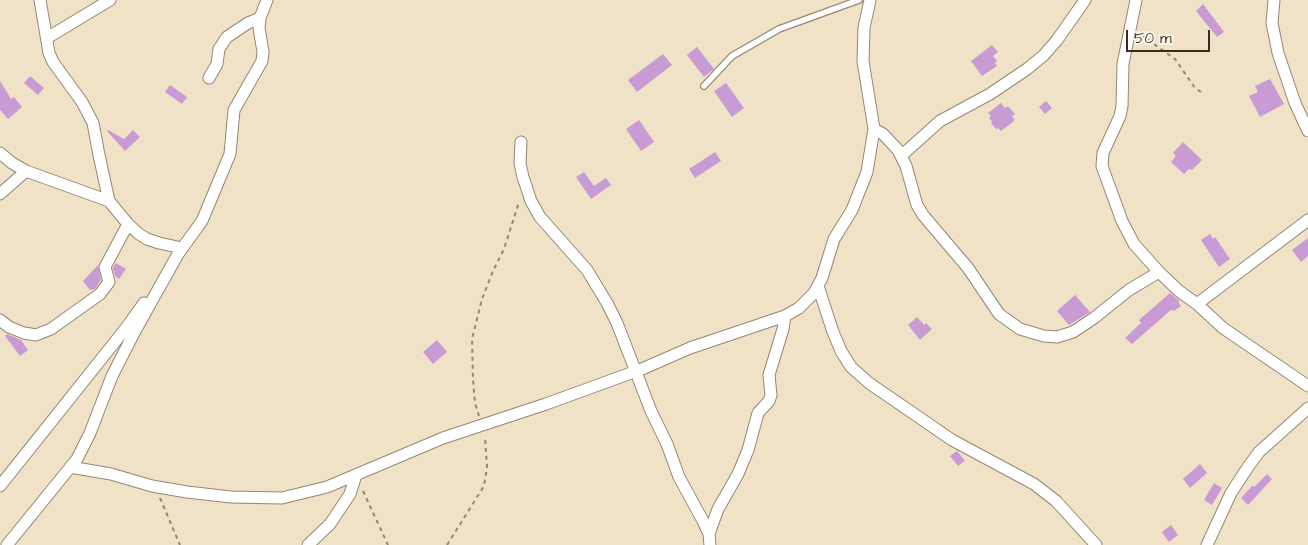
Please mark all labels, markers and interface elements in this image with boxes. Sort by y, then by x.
scale bar [1128,20,1212,52]
text: 50 m [1134,28,1172,49]

